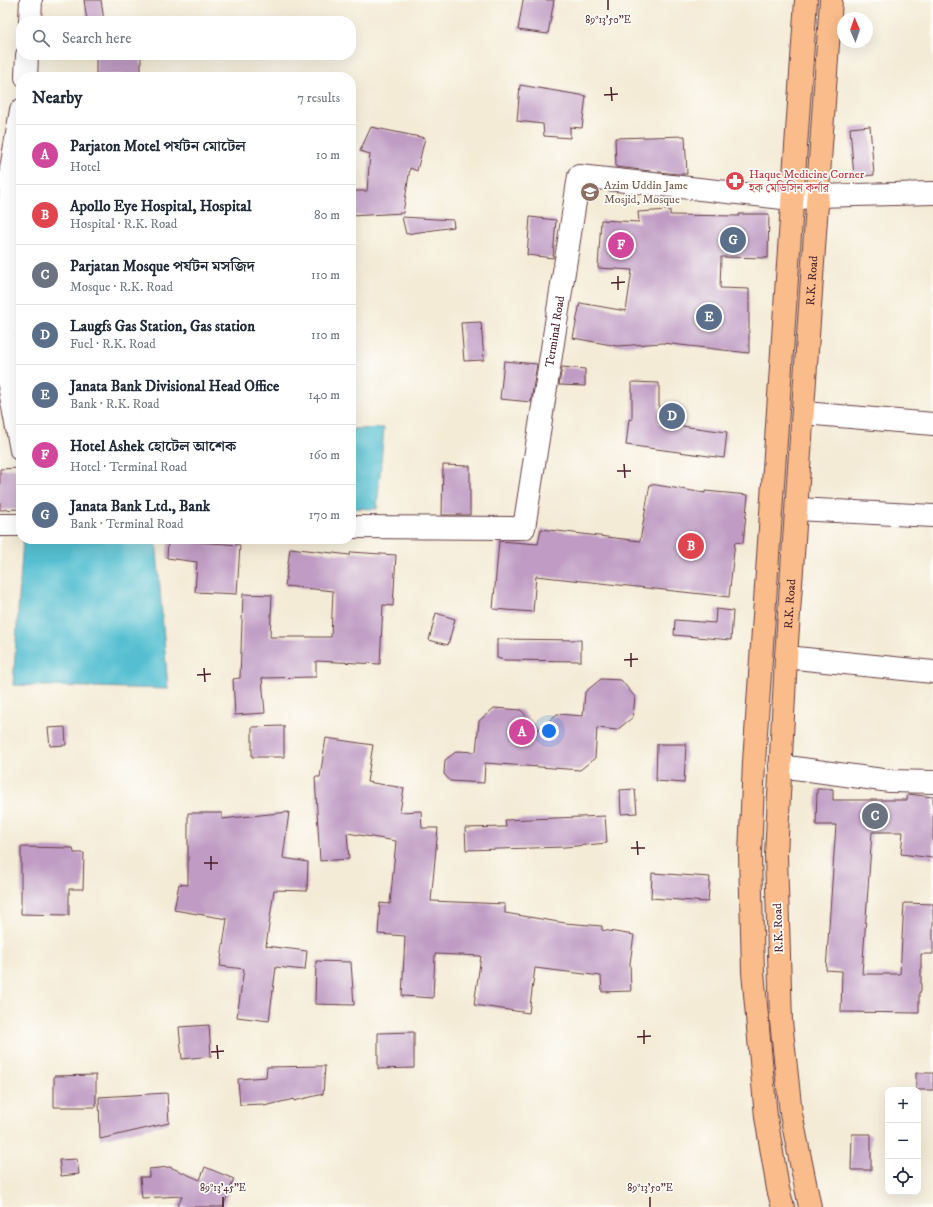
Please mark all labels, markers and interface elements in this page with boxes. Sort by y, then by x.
north arrow [837,12,873,48]
text: 89°13'50"E [585,14,631,26]
search box [16,16,356,60]
icon: search [30,27,52,49]
text: Search here [62,29,131,48]
text: Nearby [32,87,82,109]
text: 7 results [297,90,340,106]
text: Parjaton Motel পর্যটন মোটেল [70,137,246,156]
text: A [41,147,49,163]
text: 10 m [316,147,340,163]
text: Hotel [70,159,101,175]
place label: Haque Medicine Corner হক মেডিসিন কর্নার [748,167,865,196]
pharmacy icon: Haque Medicine Corner হক মেডিসিন কর্নার [724,170,746,192]
place label: Azim Uddin Jame Mosjid, Mosque [604,178,688,207]
school or university icon: Azim Uddin Jame Mosjid, Mosque [579,181,601,203]
text: Apollo Eye Hospital, Hospital [70,197,251,216]
text: B [41,207,49,223]
text: 80 m [314,207,340,223]
text: Hospital · R.K. Road [70,216,177,232]
pin: G [720,225,746,255]
pin: F [608,230,634,260]
street label: R.K. Road [803,255,821,306]
text: Parjatan Mosque পর্যটন মসজিদ [70,257,255,276]
text: C [41,267,49,283]
text: 110 m [311,267,340,283]
text: Mosque · R.K. Road [70,279,173,295]
street label: Terminal Road [542,295,568,368]
pin: E [696,302,722,332]
text: Laugfs Gas Station, Gas station [70,317,255,336]
text: D [40,327,50,343]
text: 110 m [311,327,340,343]
text: Fuel · R.K. Road [70,336,156,352]
text: Janata Bank Divisional Head Office [70,377,279,396]
text: E [40,387,50,403]
text: 140 m [308,387,340,403]
text: Bank · R.K. Road [70,396,159,412]
pin: D [659,401,685,431]
text: Hotel Ashek হোটেল আশেক [70,437,236,456]
text: F [41,447,49,463]
text: 160 m [309,447,340,463]
text: Hotel · Terminal Road [70,459,187,475]
text: Janata Bank Ltd., Bank [70,497,210,516]
text: G [40,507,50,523]
text: 170 m [309,507,340,523]
text: Bank · Terminal Road [70,516,183,532]
pin: B [678,531,704,561]
street label: R.K. Road [781,579,799,629]
pin: A [509,717,535,747]
your location [539,721,559,741]
pin: C [862,801,888,831]
street label: R.K. Road [770,903,787,953]
map controls [885,1087,921,1195]
button: + [885,1087,921,1123]
button: − [885,1123,921,1159]
button: locate [885,1159,921,1195]
text: 89°13'45"E [200,1182,246,1194]
text: 89°13'50"E [627,1182,673,1194]

